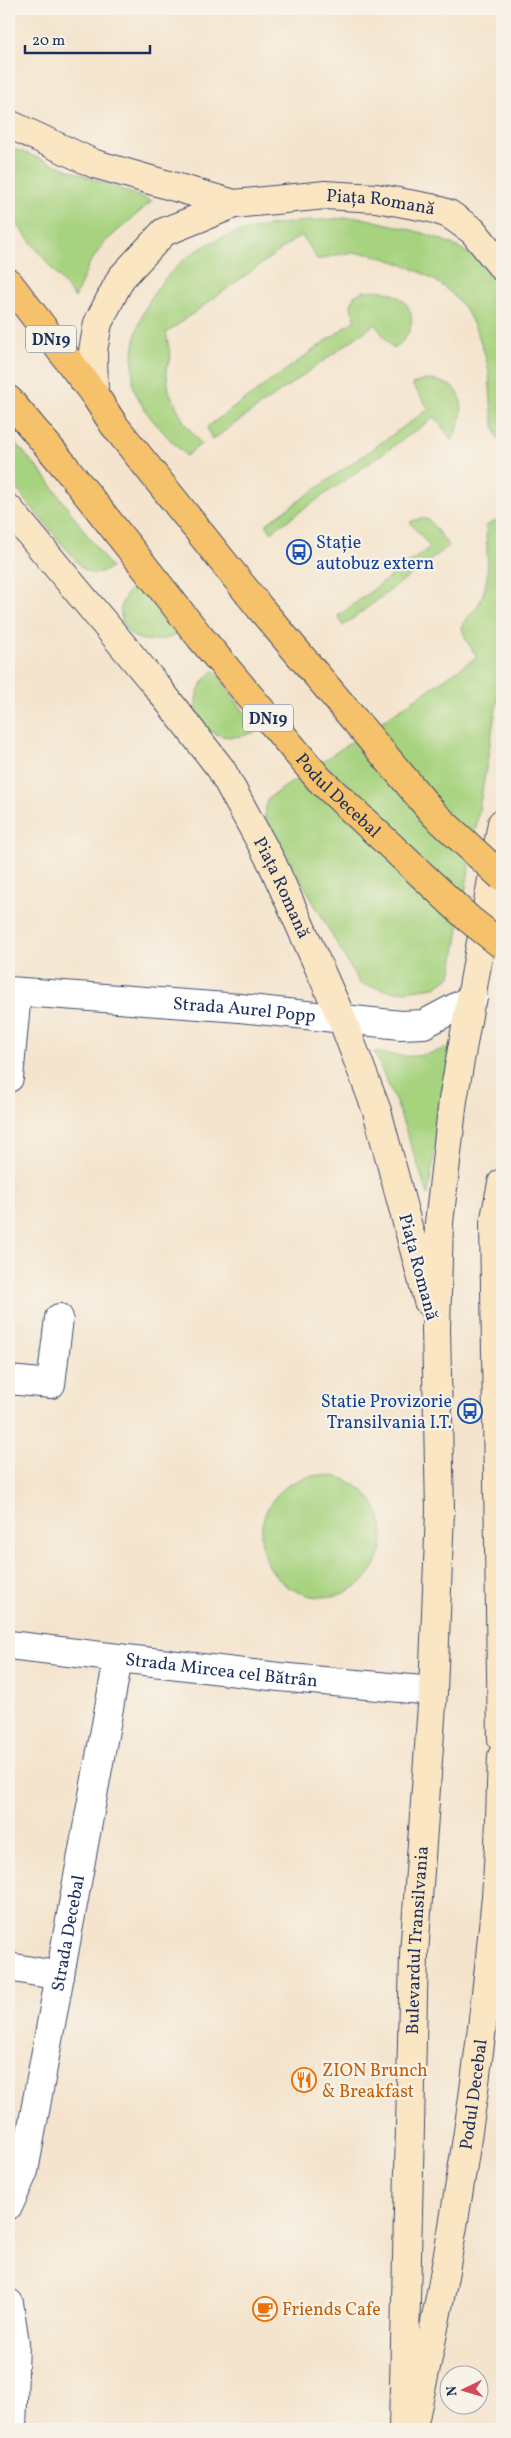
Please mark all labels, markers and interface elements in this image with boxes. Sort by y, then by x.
scale bar [25,22,150,54]
text: 20 m [32,31,65,52]
street label: Piața Romană [326,184,437,223]
road number: DN19 [26,326,76,352]
place label: Stație autobuz extern [316,531,434,577]
bus stop icon: Stație autobuz extern [286,539,312,565]
road number: DN19 [243,704,293,731]
street label: Podul Decebal [289,748,386,844]
street label: Piața Romană [246,833,315,943]
street label: Strada Aurel Popp [172,992,317,1030]
street label: Piața Romană [391,1211,444,1324]
place label: Statie Provizorie Transilvania I.T. [321,1390,452,1436]
bus stop icon: Statie Provizorie Transilvania I.T. [457,1398,483,1424]
street label: Strada Mircea cel Bătrân [124,1648,319,1694]
street label: Bulevardul Transilvania [401,1845,436,2035]
street label: Strada Decebal [46,1873,92,1994]
street label: Podul Decebal [455,2038,495,2152]
place label: ZION Brunch & Breakfast [322,2059,428,2105]
restaurant icon: ZION Brunch & Breakfast [291,2067,317,2093]
cafe icon: Friends Cafe [252,2296,278,2322]
place label: Friends Cafe [282,2298,381,2323]
north arrow [438,2366,488,2416]
text: N [443,2385,462,2397]

